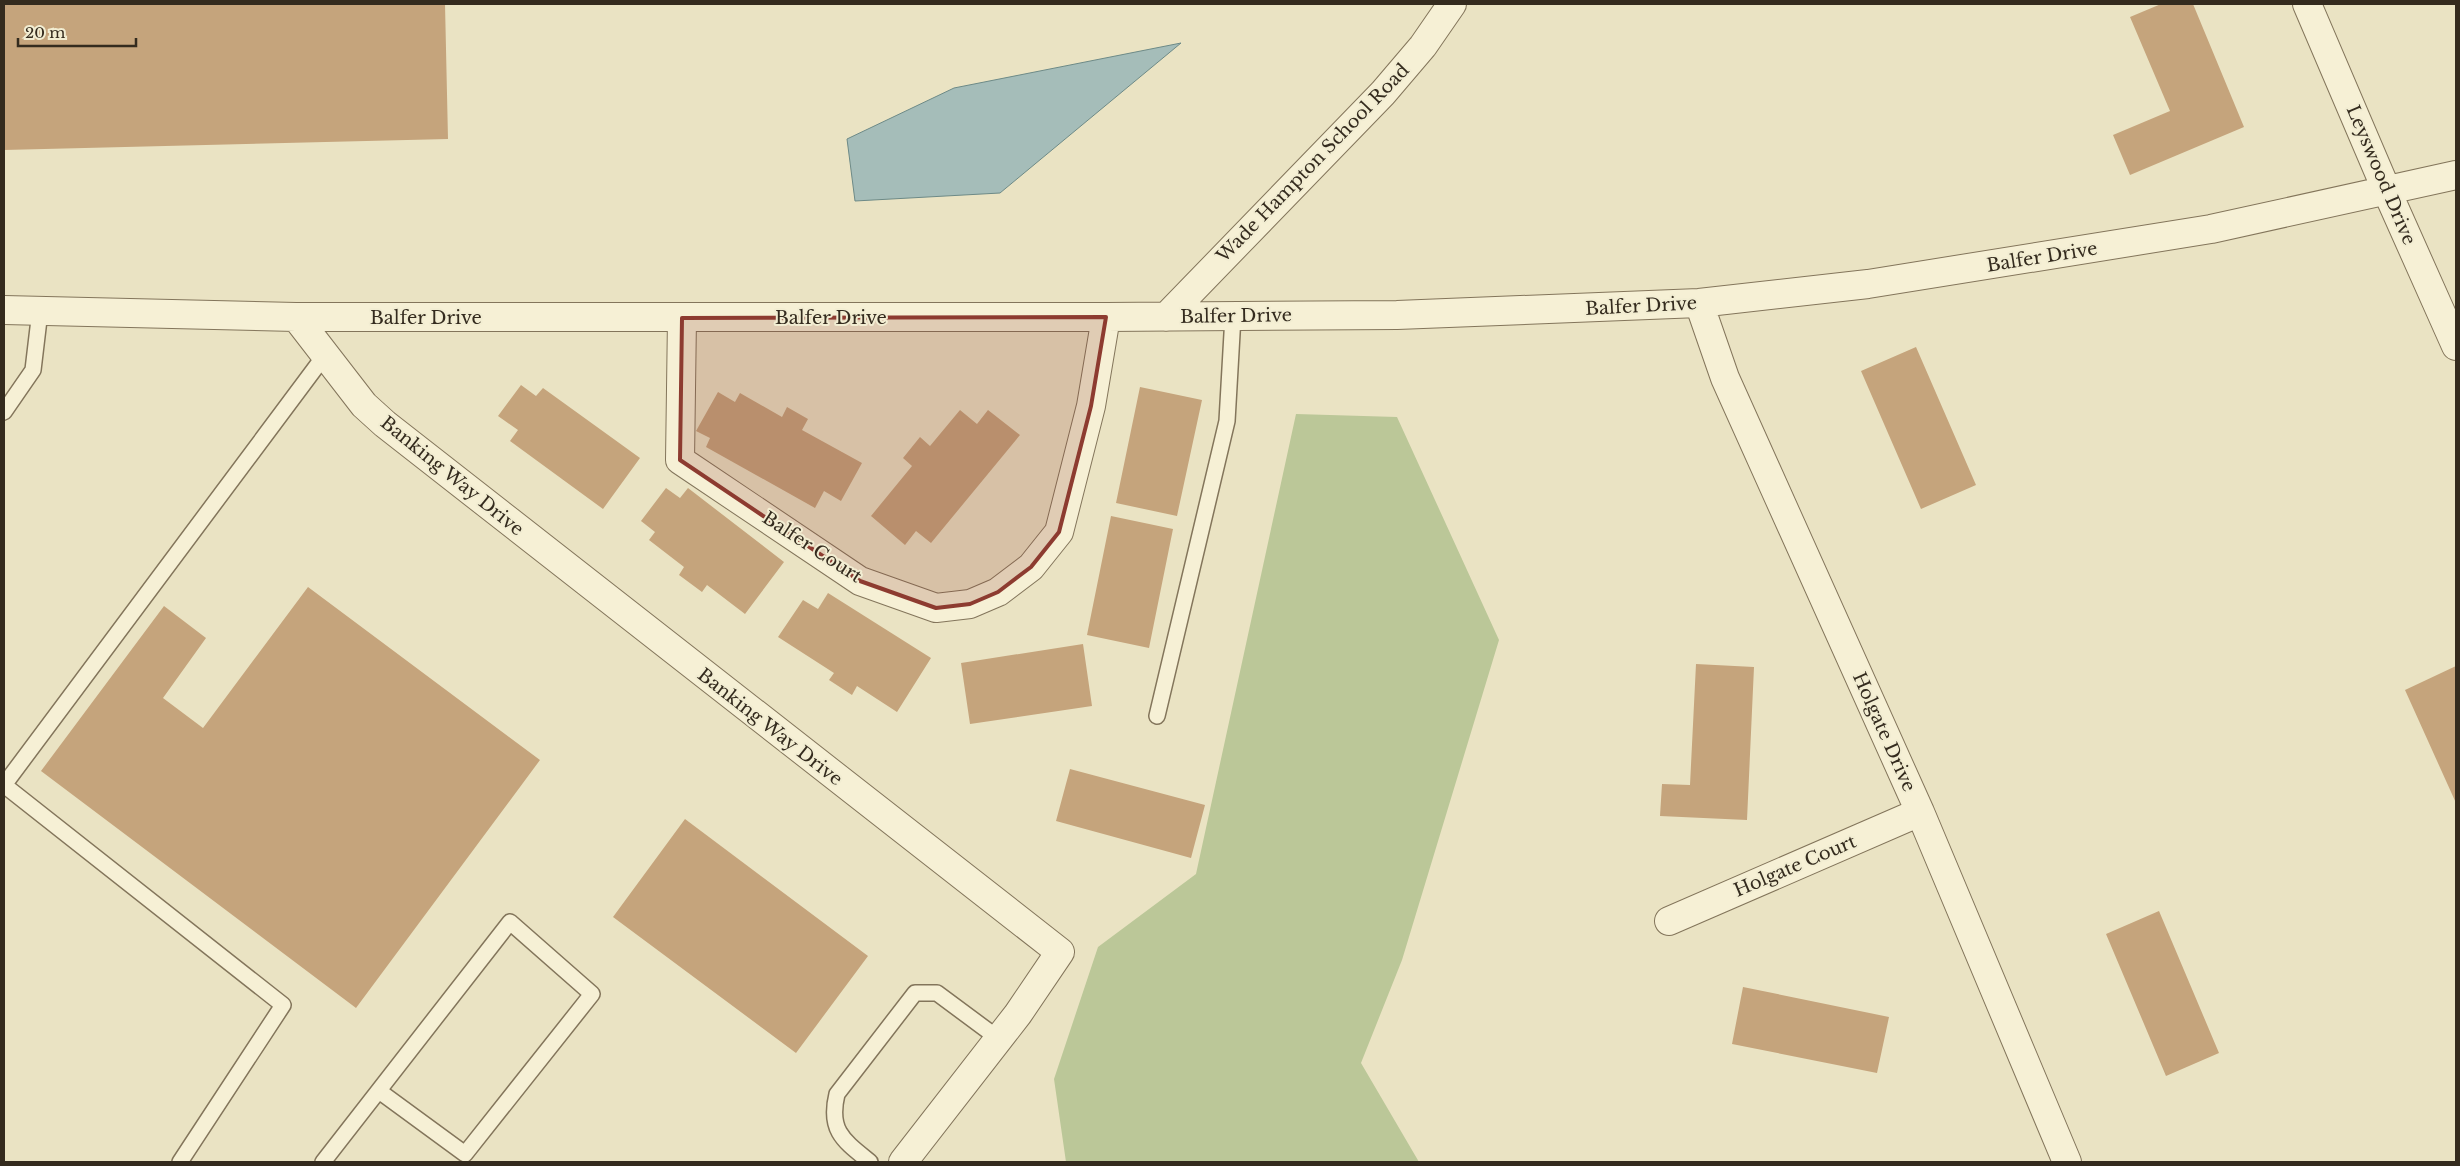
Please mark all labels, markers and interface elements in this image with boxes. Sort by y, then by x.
scale bar [18,15,135,47]
text: 20 m [25,23,65,42]
street label: Wade Hampton School Road [1211,59,1414,268]
street label: Leyswood Drive [2342,102,2420,248]
street label: Balfer Drive [1985,237,2099,277]
street label: Balfer Drive [1585,292,1697,320]
street label: Balfer Drive [1180,304,1292,328]
street label: Balfer Drive [370,307,482,329]
street label: Balfer Drive [775,307,887,329]
street label: Banking Way Drive [376,412,528,540]
street label: Balfer Court [758,507,866,587]
street label: Banking Way Drive [693,664,847,790]
street label: Holgate Drive [1848,669,1920,795]
street label: Holgate Court [1731,830,1860,902]

